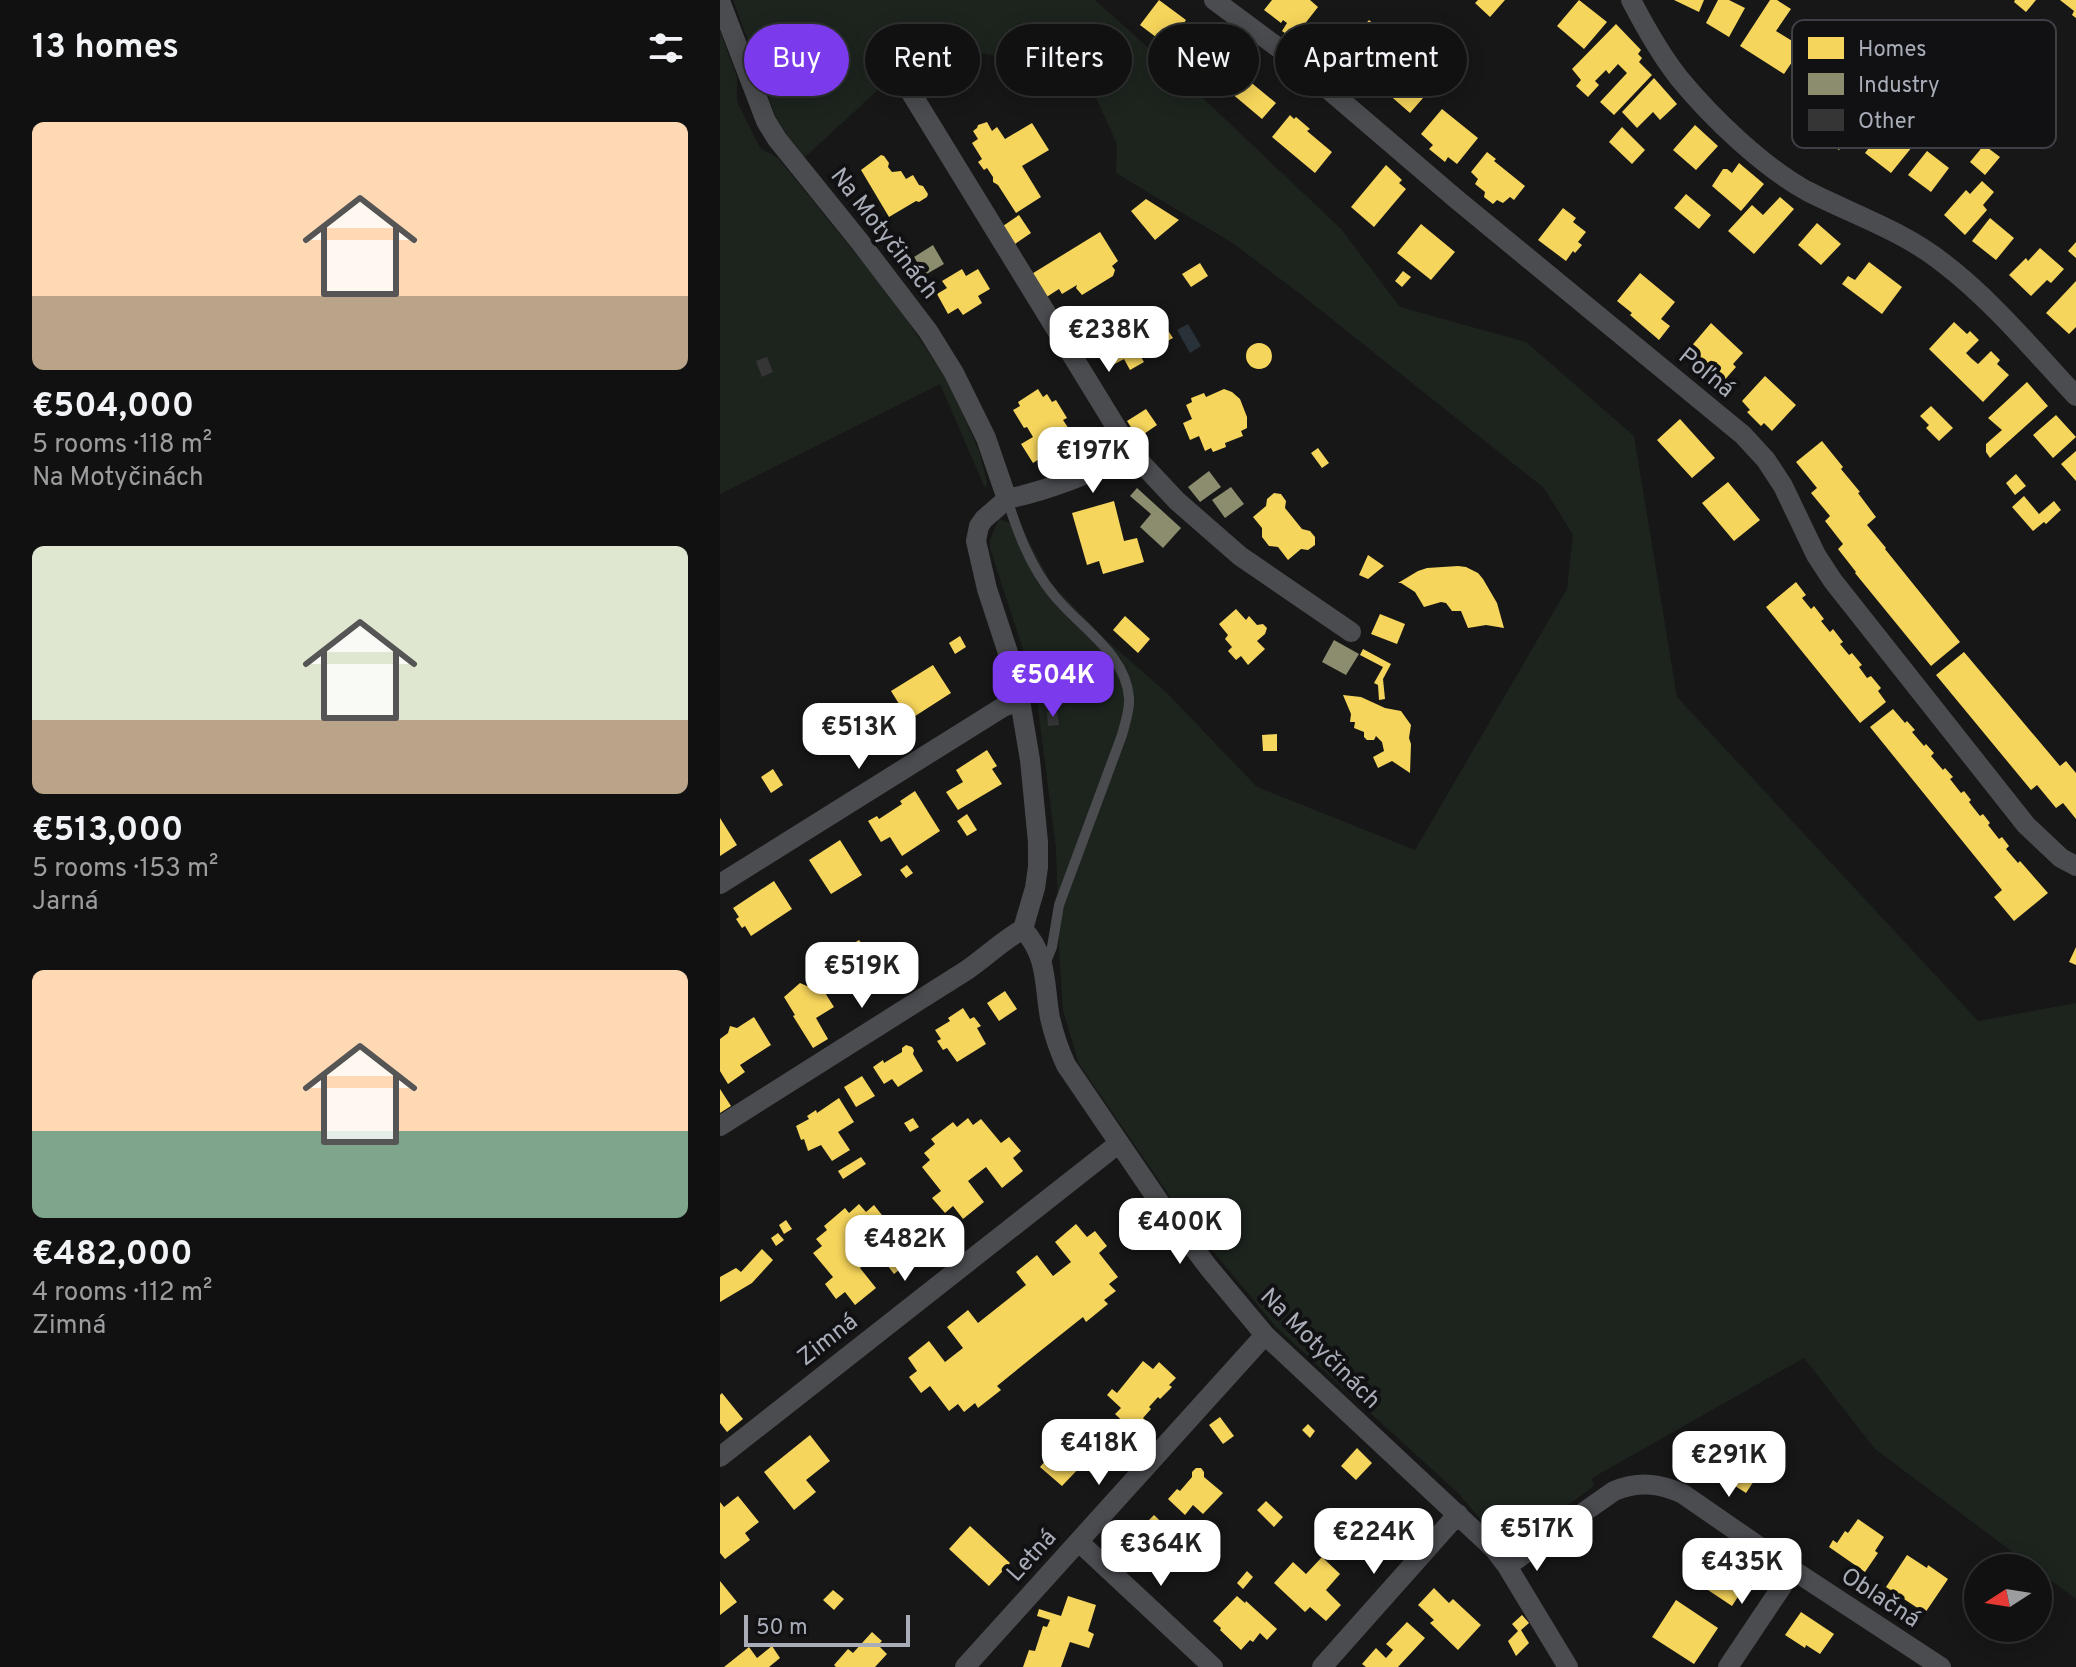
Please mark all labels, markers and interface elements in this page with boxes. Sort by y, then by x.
legend [1792,20,2056,148]
chip: Buy [744,24,849,96]
chip: Rent [865,24,980,96]
chip: Filters [996,24,1132,96]
chip: New [1148,24,1259,96]
chip: Apartment [1275,24,1467,96]
icon: filters [644,26,688,70]
text: 13 homes [32,27,179,70]
text: Homes [1858,37,1927,64]
text: Industry [1858,73,1940,100]
text: Other [1858,109,1916,136]
street label: Na Motyčinách [823,163,944,306]
icon: home [288,174,432,318]
pin: €238K [1053,306,1165,374]
text: €238K [1068,315,1150,348]
street label: Poľná [1672,342,1740,405]
text: €504,000 [32,386,194,429]
pin: €197K [1037,427,1149,495]
text: 5 rooms · 118 m² [32,429,212,462]
text: €197K [1056,436,1130,469]
text: Na Motyčinách [32,462,204,495]
icon: home [288,598,432,742]
pin: €504K [997,651,1109,719]
text: €504K [1011,660,1095,693]
pin: €513K [803,703,915,771]
text: €513K [821,712,897,745]
text: €513,000 [32,810,183,853]
text: 5 rooms · 153 m² [32,853,219,886]
text: Jarná [32,886,99,919]
pin: €519K [806,942,918,1010]
text: €519K [823,951,901,984]
icon: home [288,1022,432,1166]
pin: €400K [1124,1198,1236,1266]
text: €400K [1137,1207,1223,1240]
pin: €482K [849,1215,961,1283]
text: €482K [863,1224,947,1257]
text: €482,000 [32,1234,193,1277]
text: 4 rooms · 112 m² [32,1277,212,1310]
street label: Na Motyčinách [1253,1283,1386,1416]
street label: Zimná [792,1308,864,1373]
text: Zimná [32,1310,106,1343]
pin: €418K [1043,1419,1155,1487]
text: €418K [1060,1428,1138,1461]
pin: €291K [1673,1431,1785,1499]
text: €291K [1690,1440,1768,1473]
pin: €517K [1481,1505,1593,1573]
pin: €224K [1318,1508,1430,1576]
text: €517K [1499,1514,1575,1547]
text: €224K [1332,1517,1416,1550]
pin: €364K [1105,1520,1217,1588]
street label: Letná [1001,1524,1064,1589]
text: €364K [1119,1529,1203,1562]
pin: €435K [1686,1538,1798,1606]
text: €435K [1700,1547,1784,1580]
north arrow [1964,1554,2052,1642]
map controls [1964,1554,2052,1642]
street label: Oblačná [1835,1562,1925,1635]
scale bar [744,1611,910,1647]
text: 50 m [756,1615,808,1642]

